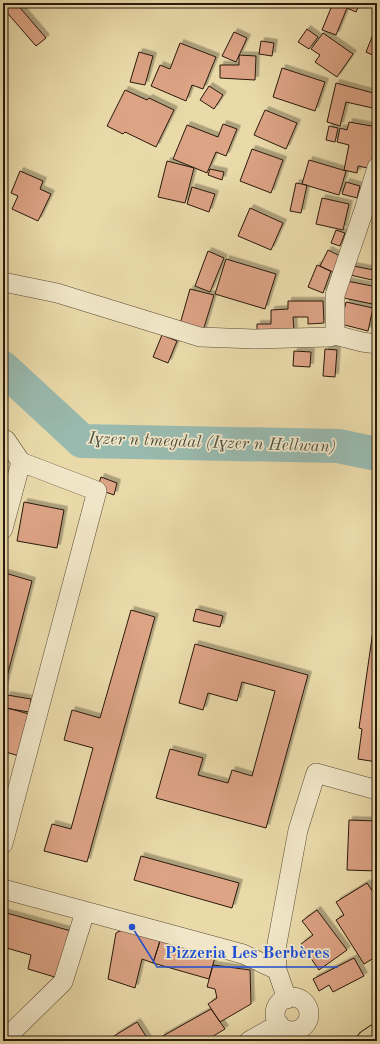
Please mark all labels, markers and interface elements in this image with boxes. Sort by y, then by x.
water label: Iɣzer n tmegdal (Iɣzer n Hellwan) [87,430,336,456]
callout: Pizzeria Les Berbères [157,938,338,967]
text: Pizzeria Les Berbères [164,945,330,962]

